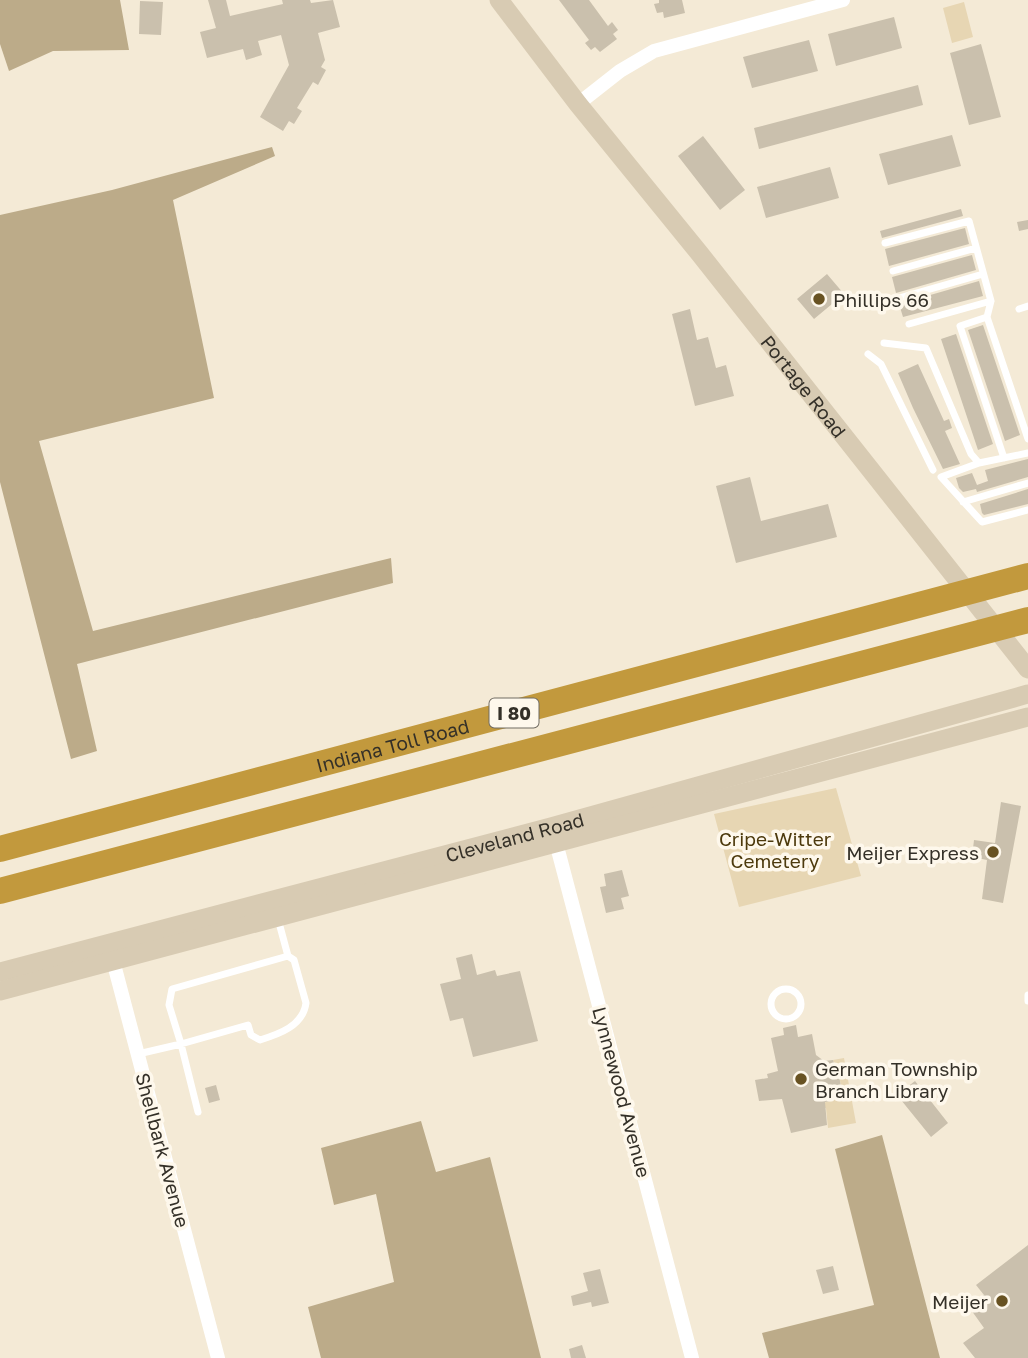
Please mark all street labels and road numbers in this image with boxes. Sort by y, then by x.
street label: Portage Road [757,330,852,442]
road number: I 80 [490,698,538,728]
street label: Indiana Toll Road [313,713,471,776]
street label: Cleveland Road [443,807,586,866]
street label: Lynnewood Avenue [588,1004,656,1180]
street label: Shellbark Avenue [131,1070,195,1230]

